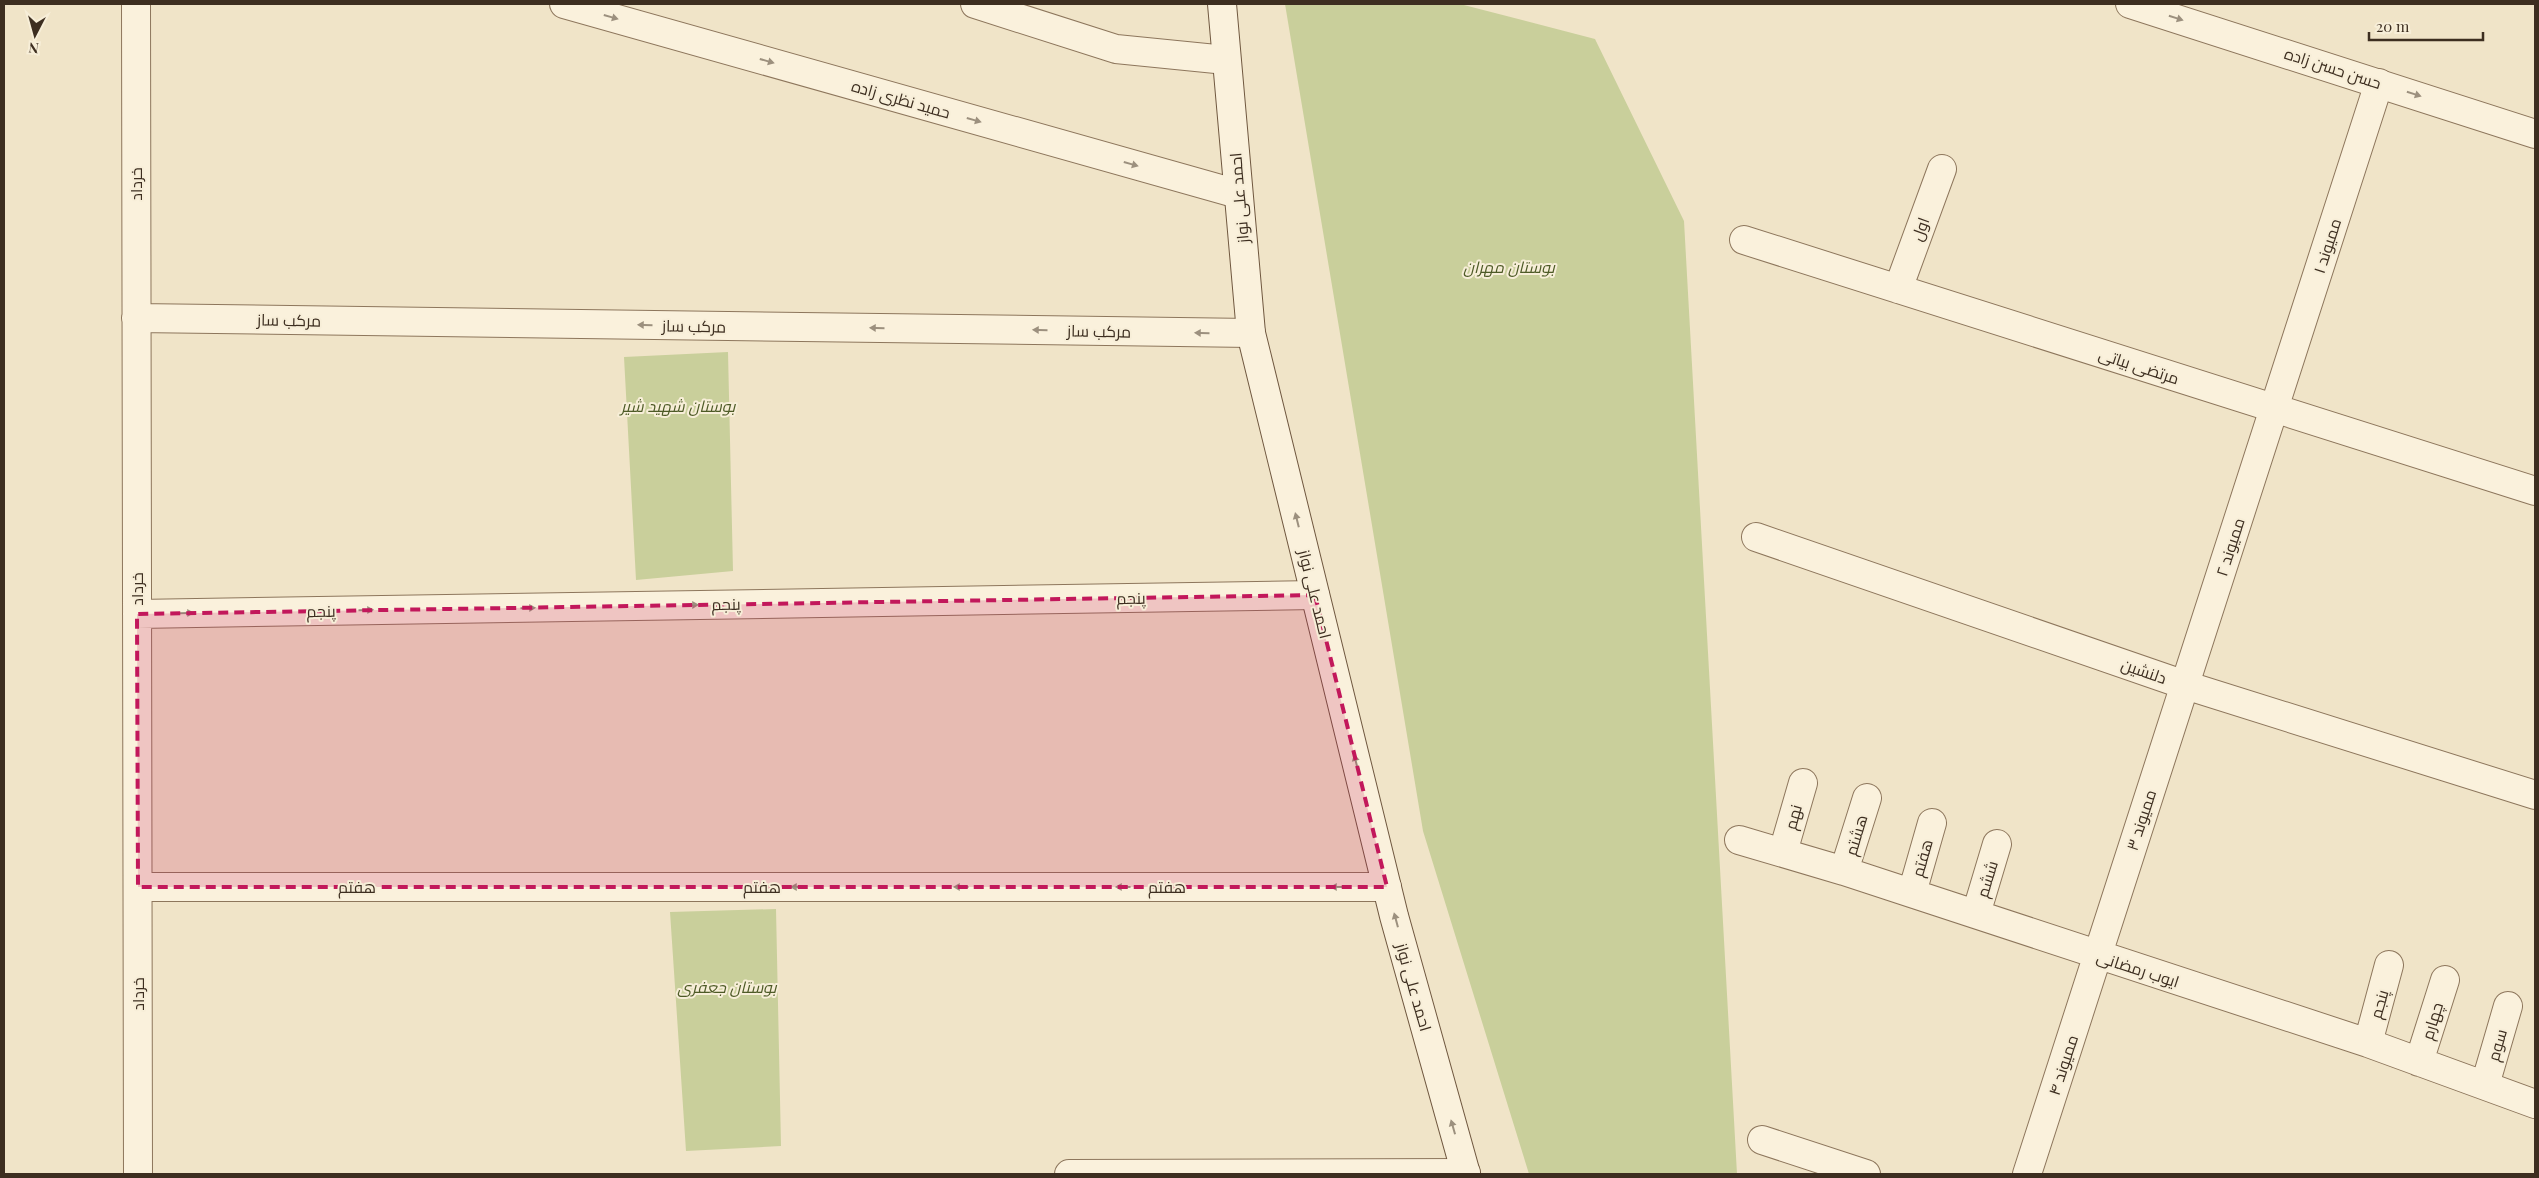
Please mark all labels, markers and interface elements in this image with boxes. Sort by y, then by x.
north arrow [10,10,60,60]
scale bar [2369,10,2483,42]
one-way arrow [603,13,619,21]
one-way arrow [2169,15,2184,23]
text: 20 m [2376,16,2410,36]
text: N [28,38,40,58]
street label: حسن حسن زاده [2282,42,2384,94]
one-way arrow [760,58,775,66]
street label: حمید نظری زاده [849,74,953,124]
one-way arrow [2407,91,2422,99]
one-way arrow [967,116,982,124]
street label: احمد علی نواز [1224,152,1254,245]
one-way arrow [1123,160,1138,168]
street label: خرداد [125,167,146,201]
street label: اول [1906,214,1934,244]
street label: ممیوند ۱ [2308,216,2345,276]
park label: بوستان مهران [1463,256,1555,277]
street label: مرکب ساز [256,308,321,331]
street label: مرکب ساز [661,314,726,337]
street label: مرکب ساز [1066,319,1131,342]
one-way arrow [637,321,653,329]
one-way arrow [869,324,885,332]
one-way arrow [1032,326,1048,334]
one-way arrow [1194,328,1210,336]
street label: مرتضی بیاتی [2096,343,2182,389]
park label: بوستان شهید شیر [619,395,736,416]
one-way arrow [1293,512,1301,527]
street label: ممیوند ۲ [2210,515,2249,579]
street label: احمد علی نواز [1293,546,1337,641]
street label: خرداد [126,572,147,606]
street label: پنجم [1116,587,1147,610]
street label: پنجم [711,593,742,616]
street label: پنجم [306,600,337,623]
one-way arrow [683,601,699,609]
one-way arrow [521,603,537,611]
one-way arrow [358,606,374,614]
one-way arrow [178,609,194,617]
street label: دلنشین [2118,653,2170,689]
one-way arrow [1352,755,1360,770]
street label: ممیوند ۳ [2121,787,2160,853]
street label: نهم [1779,802,1808,832]
street label: هشتم [1839,812,1874,858]
street label: هفتم [1906,837,1939,880]
street label: ششم [1971,858,2004,900]
street label: هفتم [338,876,376,899]
street label: هفتم [743,876,781,899]
street label: هفتم [1148,876,1186,899]
one-way arrow [790,883,806,891]
one-way arrow [953,883,969,891]
one-way arrow [1115,883,1131,891]
one-way arrow [1330,883,1346,891]
one-way arrow [1391,913,1399,928]
street label: احمد علی نواز [1391,939,1437,1034]
street label: ایوب رمضانی [2094,945,2182,993]
park label: بوستان جعفری [677,976,777,997]
street label: خرداد [127,977,148,1011]
street label: پنجم [2364,986,2395,1021]
street label: چهارم [2416,999,2449,1043]
street label: سوم [2482,1026,2513,1064]
street label: ممیوند ۴ [2043,1032,2082,1098]
one-way arrow [1449,1120,1457,1135]

